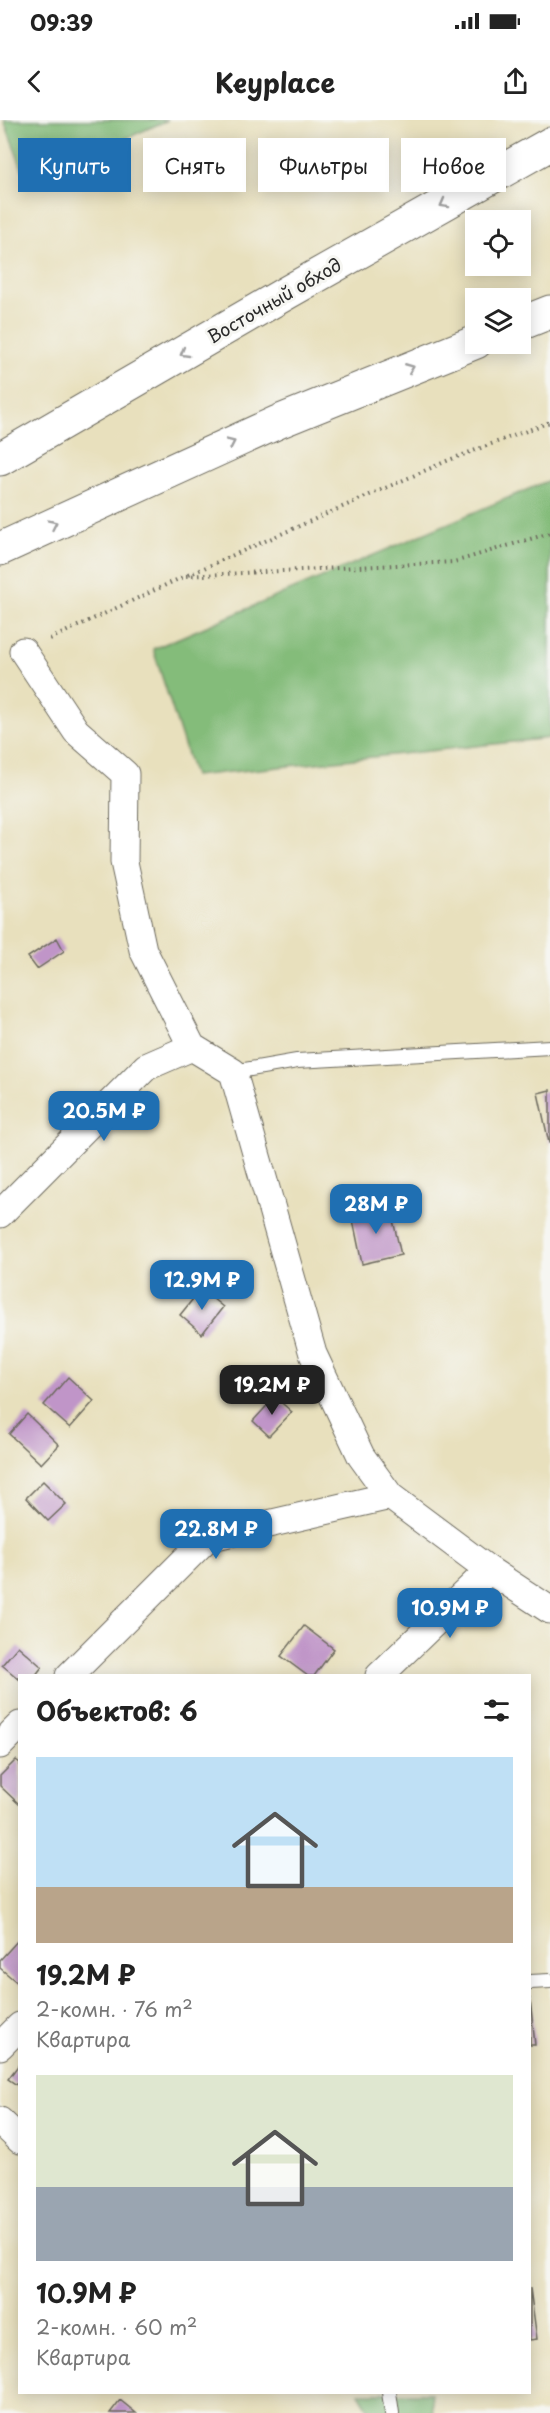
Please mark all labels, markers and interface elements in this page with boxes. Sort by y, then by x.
text: 09:39 [30,5,93,38]
text: Keyplace [215,61,335,102]
icon: back [18,65,51,98]
icon: share [499,65,532,98]
chip: Купить [18,138,131,192]
chip: Снять [143,138,246,192]
chip: Фильтры [258,138,389,192]
chip: Новое [401,138,506,192]
one-way arrow [440,197,450,208]
map controls [465,210,531,354]
button: locate [465,210,531,276]
street label: Восточный обход [202,250,346,350]
button: layers [465,288,531,354]
one-way arrow [180,346,190,357]
one-way arrow [404,363,415,375]
one-way arrow [224,439,235,451]
one-way arrow [47,520,58,532]
pin: 20.5M ₽ [49,1091,159,1142]
text: 20.5M ₽ [62,1095,146,1125]
pin: 28M ₽ [334,1184,418,1235]
text: 28M ₽ [344,1188,408,1218]
pin: 12.9M ₽ [147,1260,257,1311]
text: 12.9M ₽ [164,1264,240,1294]
pin: 19.2M ₽ [217,1365,327,1416]
text: 19.2M ₽ [234,1369,310,1399]
pin: 22.8M ₽ [161,1509,271,1560]
text: 22.8M ₽ [174,1513,258,1543]
pin: 10.9M ₽ [395,1588,505,1639]
text: 10.9M ₽ [411,1592,489,1622]
text: Объектов: 6 [36,1691,198,1730]
icon: filters [480,1694,513,1727]
icon: home [221,1796,329,1904]
text: 19.2M ₽ [36,1955,136,1994]
text: 2-комн. · 76 m² [36,1994,193,2024]
text: Квартира [36,2024,130,2054]
icon: home [221,2114,329,2222]
text: 10.9M ₽ [36,2273,137,2312]
text: 2-комн. · 60 m² [36,2312,197,2342]
text: Квартира [36,2342,130,2372]

